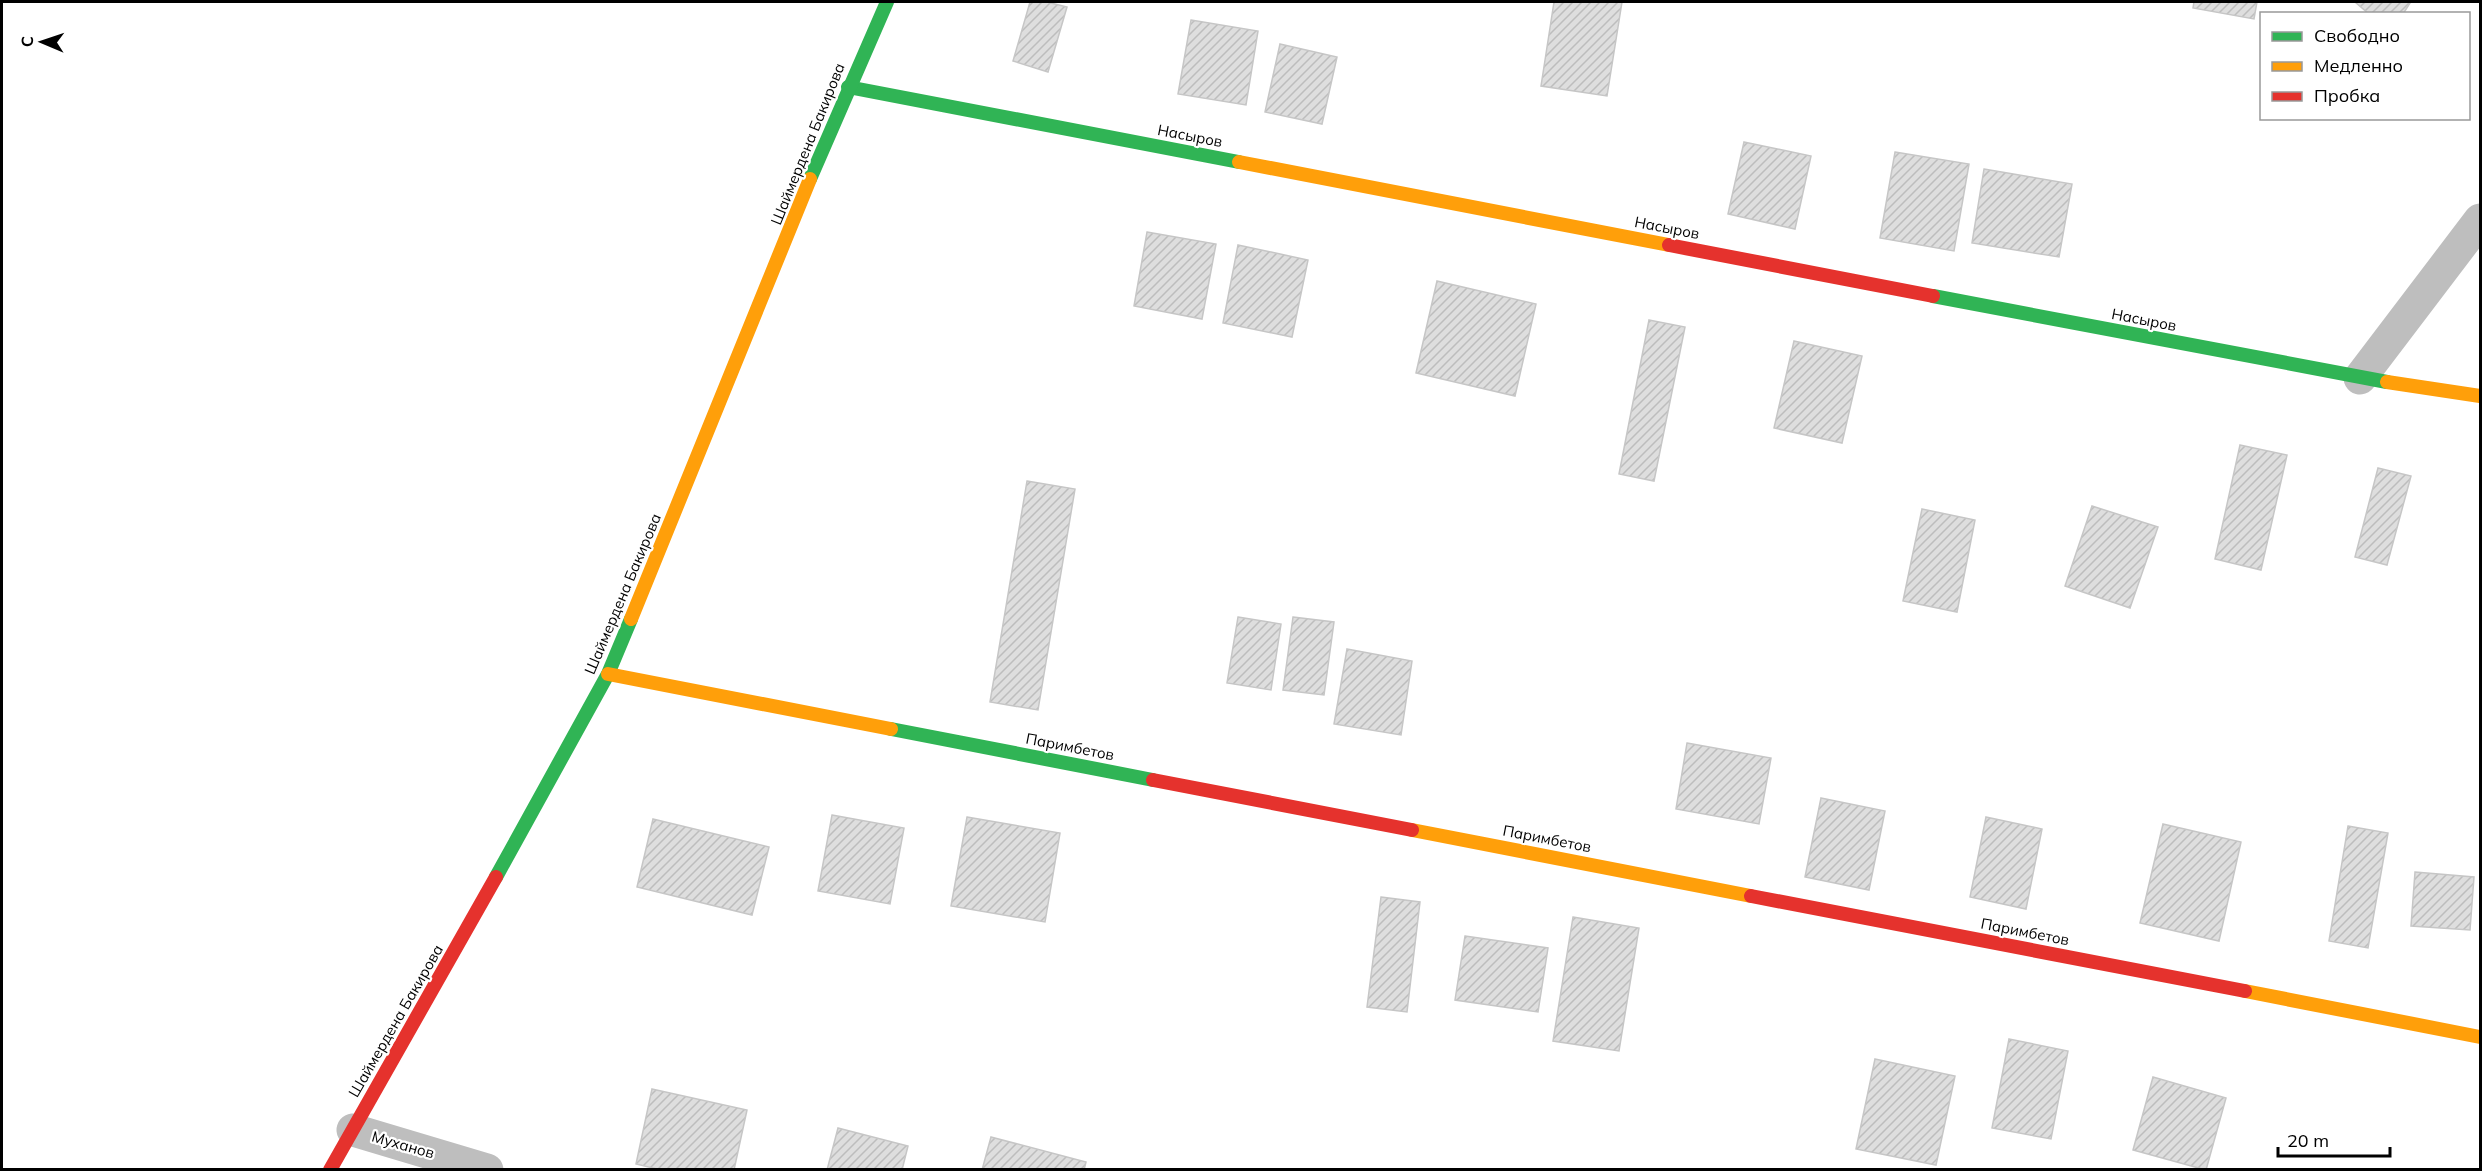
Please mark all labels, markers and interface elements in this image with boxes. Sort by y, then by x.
north arrow [12,12,72,72]
legend [2260,12,2470,120]
text: Свободно [2314,24,2400,47]
text: С [17,36,37,47]
text: Медленно [2314,54,2403,77]
street label: Шаймердена Бакирова [766,60,849,228]
text: Пробка [2314,84,2380,107]
street label: Насыров [1156,120,1224,151]
street label: Насыров [1633,212,1701,243]
street label: Насыров [2110,304,2178,335]
street label: Шаймердена Бакирова [580,510,665,677]
street label: Паримбетов [1024,729,1116,764]
street label: Паримбетов [1501,821,1593,856]
street label: Паримбетов [1979,914,2071,949]
street label: Шаймердена Бакирова [344,941,447,1100]
scale bar [2278,1120,2390,1158]
street label: Муханов [370,1127,437,1162]
text: 20 m [2287,1129,2329,1152]

